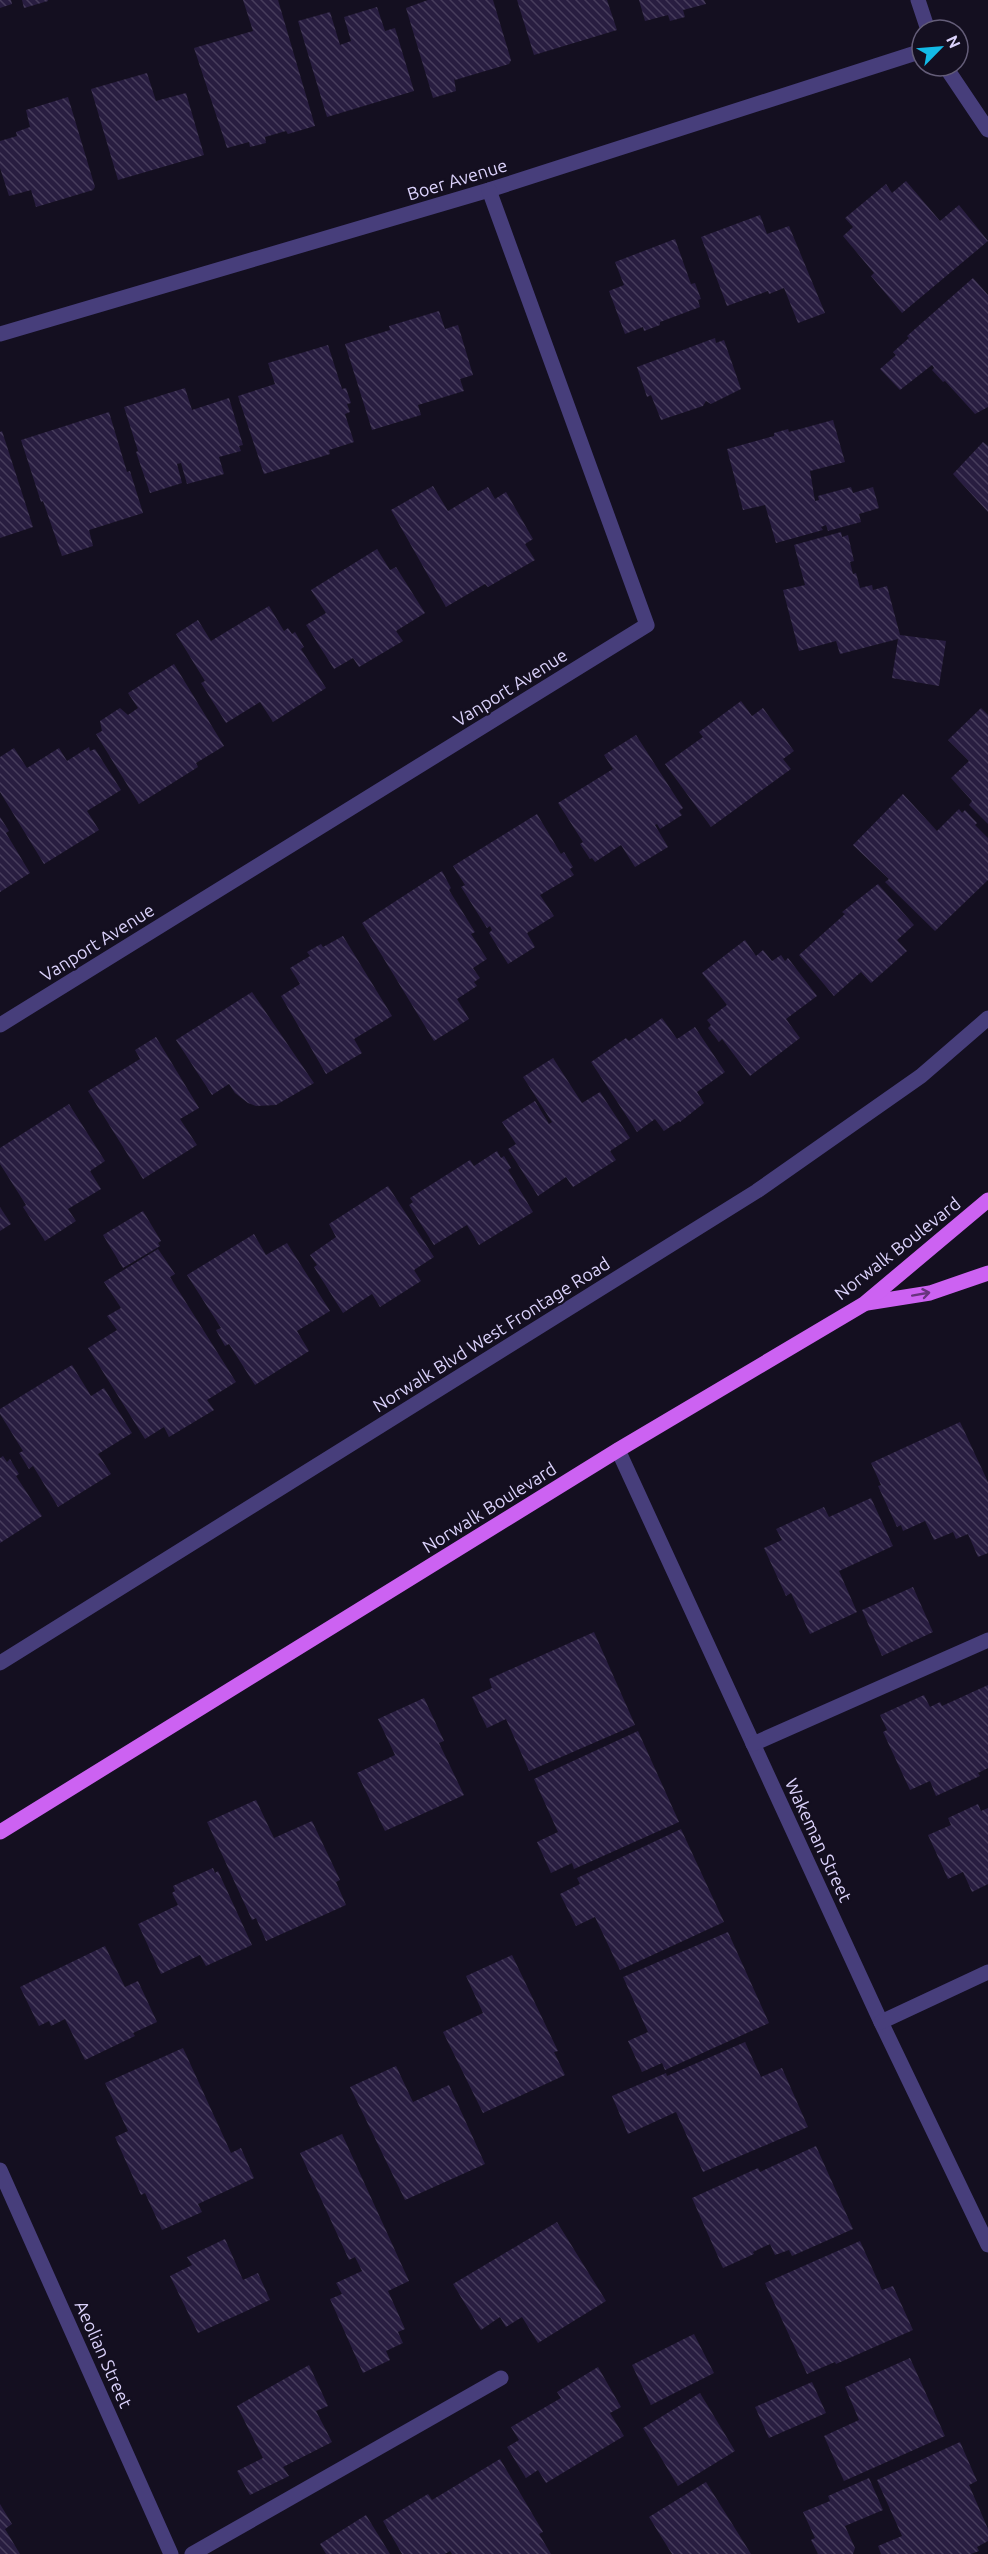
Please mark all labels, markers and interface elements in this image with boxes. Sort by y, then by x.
north arrow [910,18,970,78]
text: N [943,32,964,51]
street label: Boer Avenue [405,154,509,204]
street label: Vanport Avenue [449,644,571,730]
street label: Vanport Avenue [36,899,158,985]
street label: Norwalk Boulevard [830,1193,964,1303]
street label: Norwalk Blvd West Frontage Road [369,1253,613,1415]
one-way arrow [911,1289,931,1300]
street label: Norwalk Boulevard [418,1458,560,1556]
street label: Wakeman Street [782,1775,856,1905]
street label: Aeolian Street [71,2297,137,2411]

